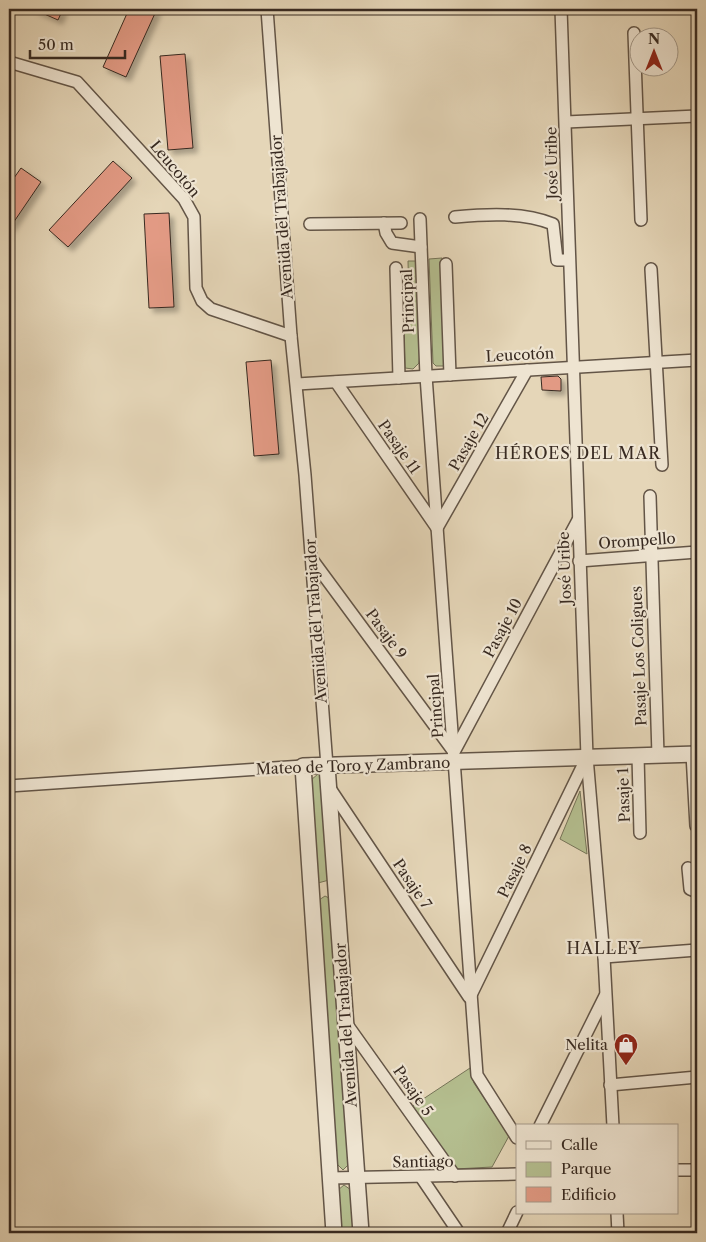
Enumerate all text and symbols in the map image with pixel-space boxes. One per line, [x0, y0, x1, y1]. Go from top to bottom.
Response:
scale bar [30, 28, 125, 60]
north arrow [628, 28, 678, 78]
text: N [648, 30, 660, 48]
text: 50 m [38, 35, 74, 54]
street label: José Uribe [541, 126, 562, 202]
street label: Avenida del Trabajador [266, 133, 297, 301]
street label: Leucotón [146, 136, 205, 201]
street label: Principal [397, 268, 418, 333]
street label: Leucotón [485, 343, 555, 366]
street label: Pasaje 12 [444, 409, 493, 474]
street label: Pasaje 11 [374, 416, 425, 478]
district label: HÉROES DEL MAR [495, 443, 661, 463]
street label: Orompello [598, 528, 676, 553]
street label: José Uribe [554, 531, 575, 607]
street label: Avenida del Trabajador [300, 537, 331, 705]
street label: Pasaje Los Coligues [627, 586, 650, 726]
street label: Pasaje 10 [479, 595, 526, 661]
street label: Pasaje 9 [362, 605, 411, 663]
street label: Principal [424, 673, 447, 739]
street label: Mateo de Toro y Zambrano [255, 753, 451, 778]
street label: Pasaje 1 [613, 767, 634, 823]
street label: Pasaje 8 [493, 841, 536, 901]
street label: Pasaje 7 [389, 855, 436, 913]
district label: HALLEY [567, 938, 641, 958]
street label: Avenida del Trabajador [330, 941, 361, 1109]
shop icon: Nelita [613, 1032, 639, 1066]
place label: Nelita [565, 1035, 608, 1054]
street label: Pasaje 5 [389, 1062, 437, 1119]
legend [516, 1124, 678, 1214]
text: Calle [561, 1135, 598, 1154]
street label: Santiago [392, 1151, 454, 1172]
text: Parque [561, 1159, 611, 1178]
text: Edificio [561, 1185, 616, 1204]

